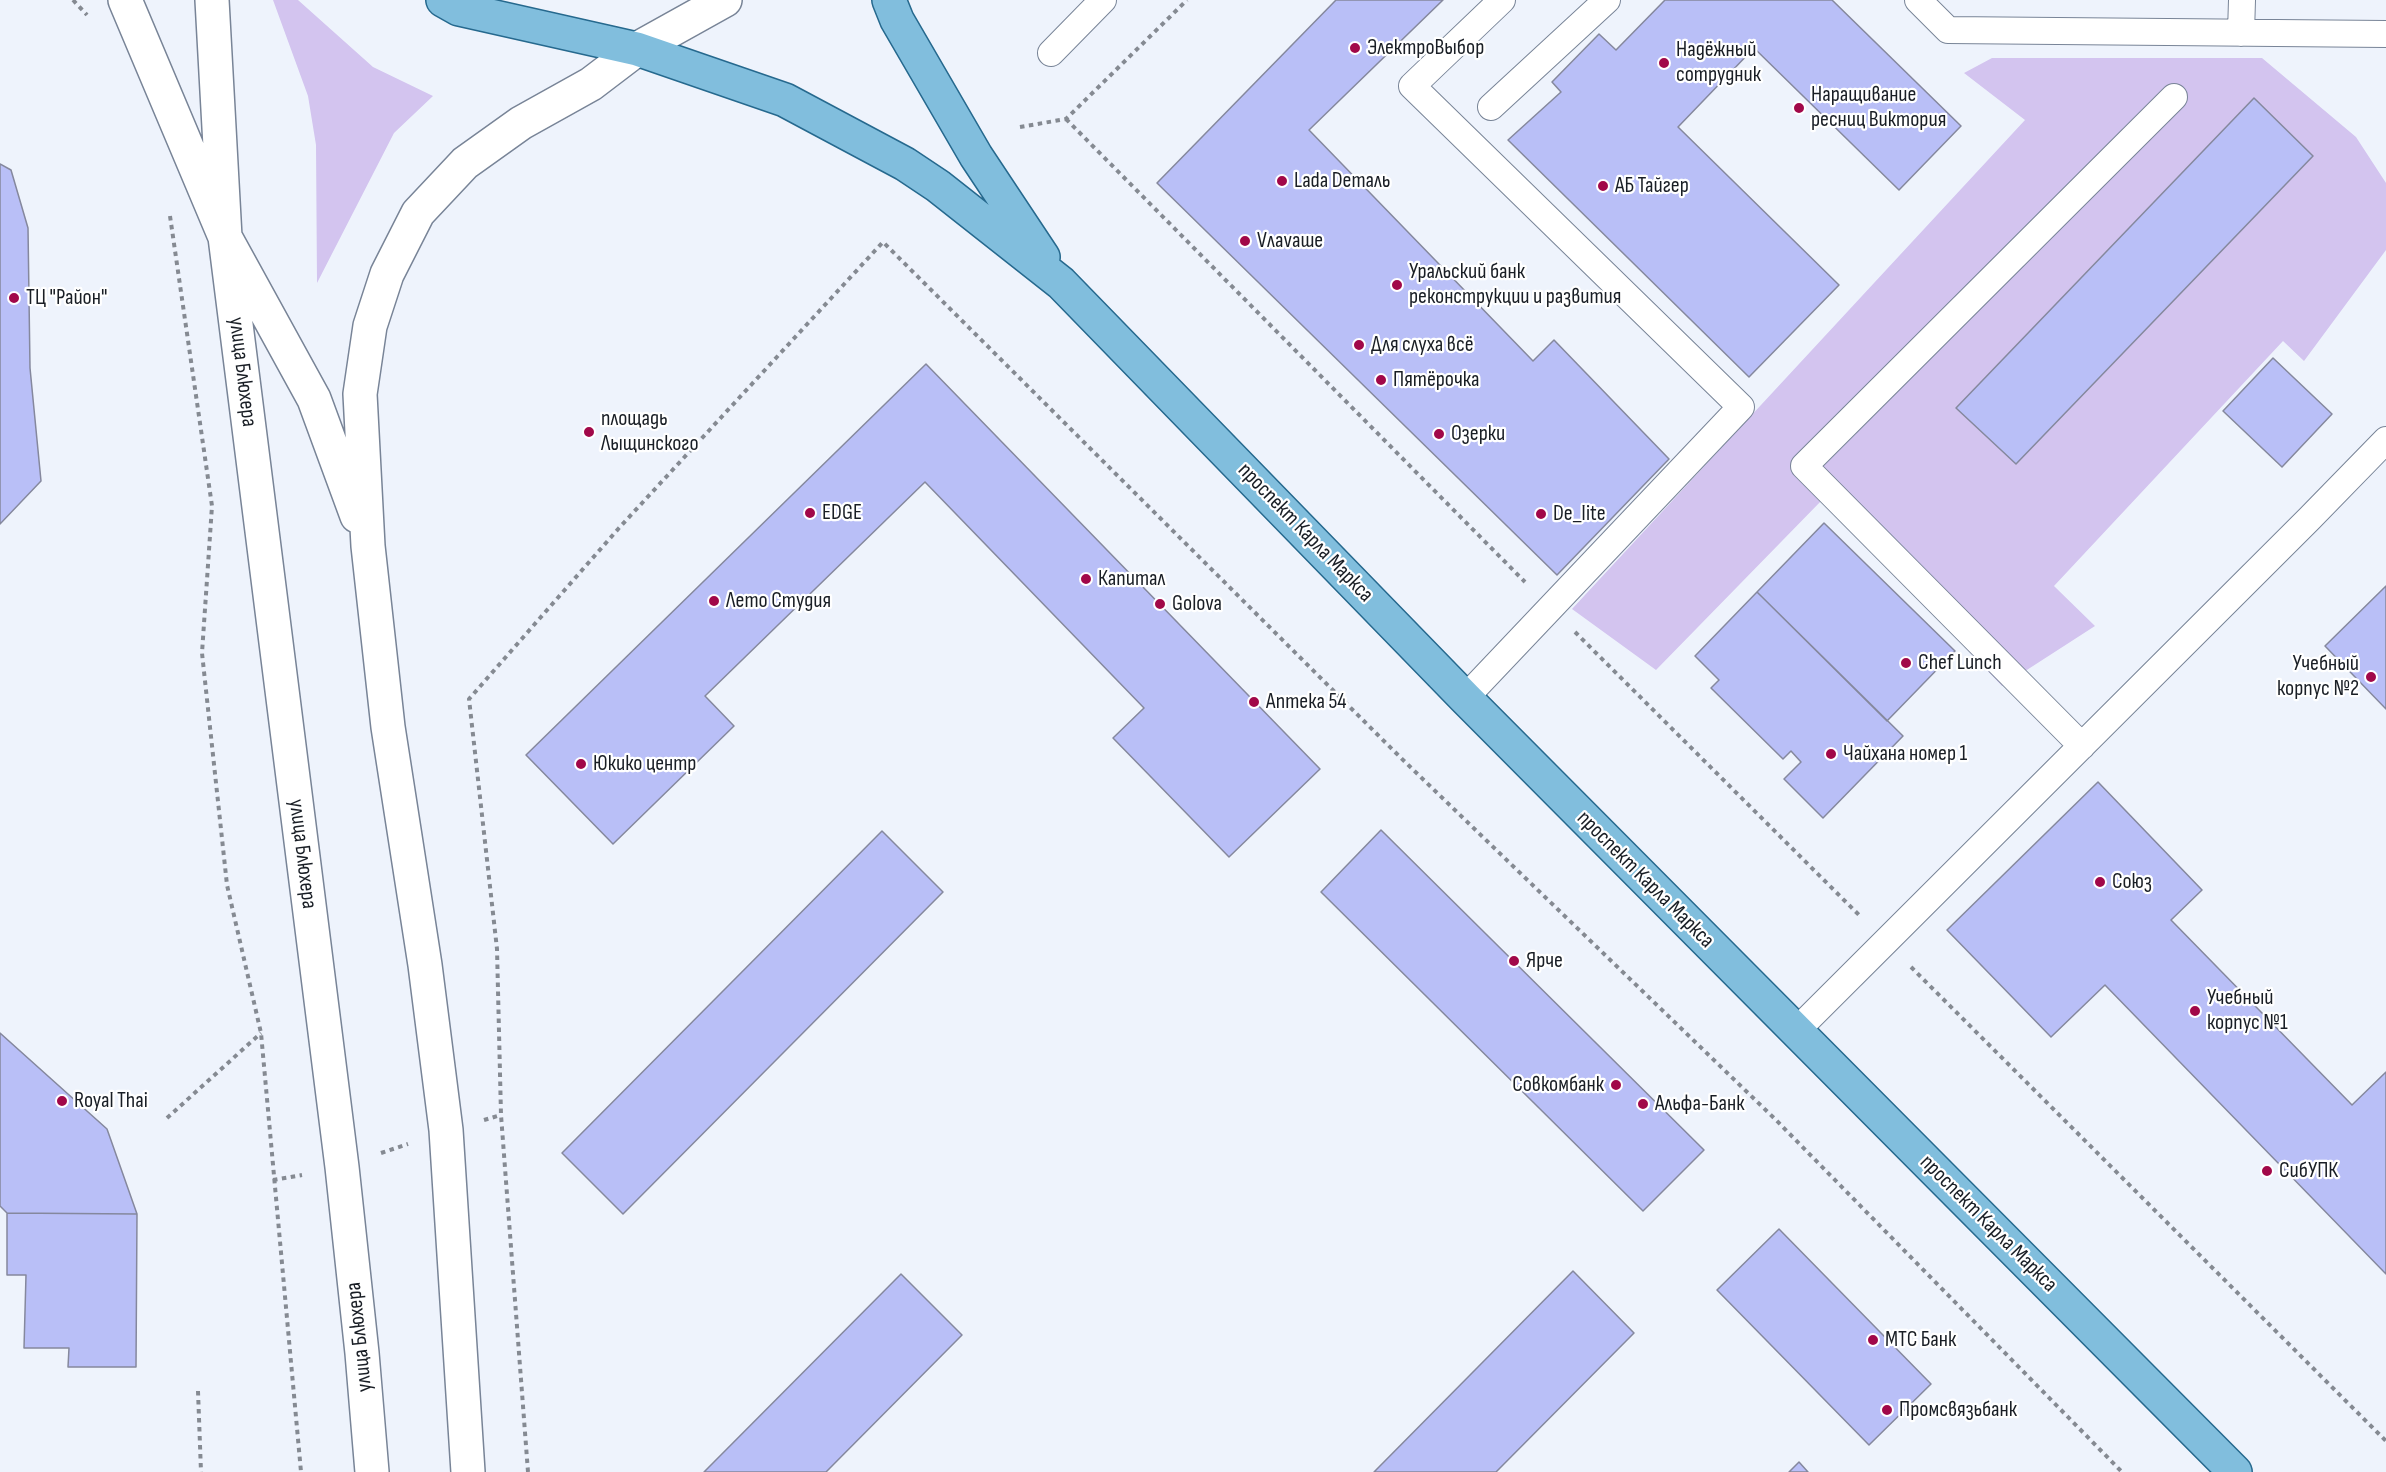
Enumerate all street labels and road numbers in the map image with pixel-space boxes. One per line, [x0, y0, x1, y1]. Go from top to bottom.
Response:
street label: улица Блюхера [222, 316, 262, 428]
street label: проспект Карла Маркса [1232, 458, 1378, 608]
street label: улица Блюхера [282, 798, 322, 910]
street label: проспект Карла Маркса [1571, 806, 1719, 954]
street label: проспект Карла Маркса [1914, 1150, 2062, 1298]
street label: улица Блюхера [341, 1281, 379, 1393]

